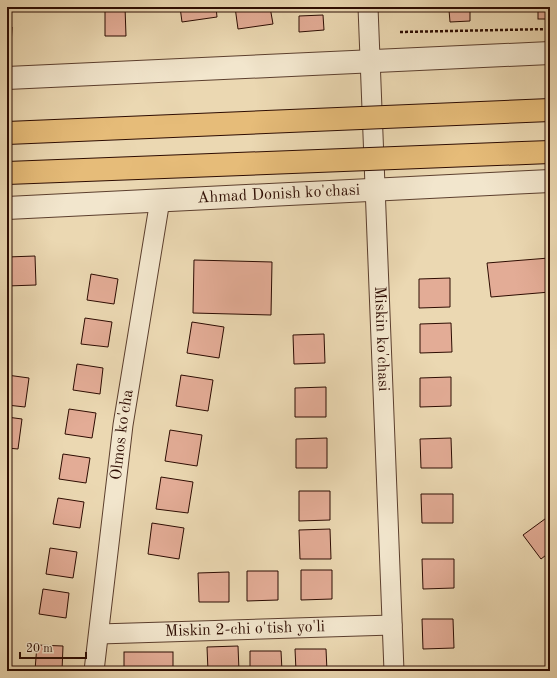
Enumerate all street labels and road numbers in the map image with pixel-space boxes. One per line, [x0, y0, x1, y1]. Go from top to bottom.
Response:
street label: Ahmad Donish ko'chasi [197, 182, 360, 207]
street label: Miskin ko'chasi [371, 286, 391, 392]
street label: Olmos ko'cha [109, 388, 137, 481]
street label: Miskin 2-chi o'tish yo'li [165, 619, 325, 640]

